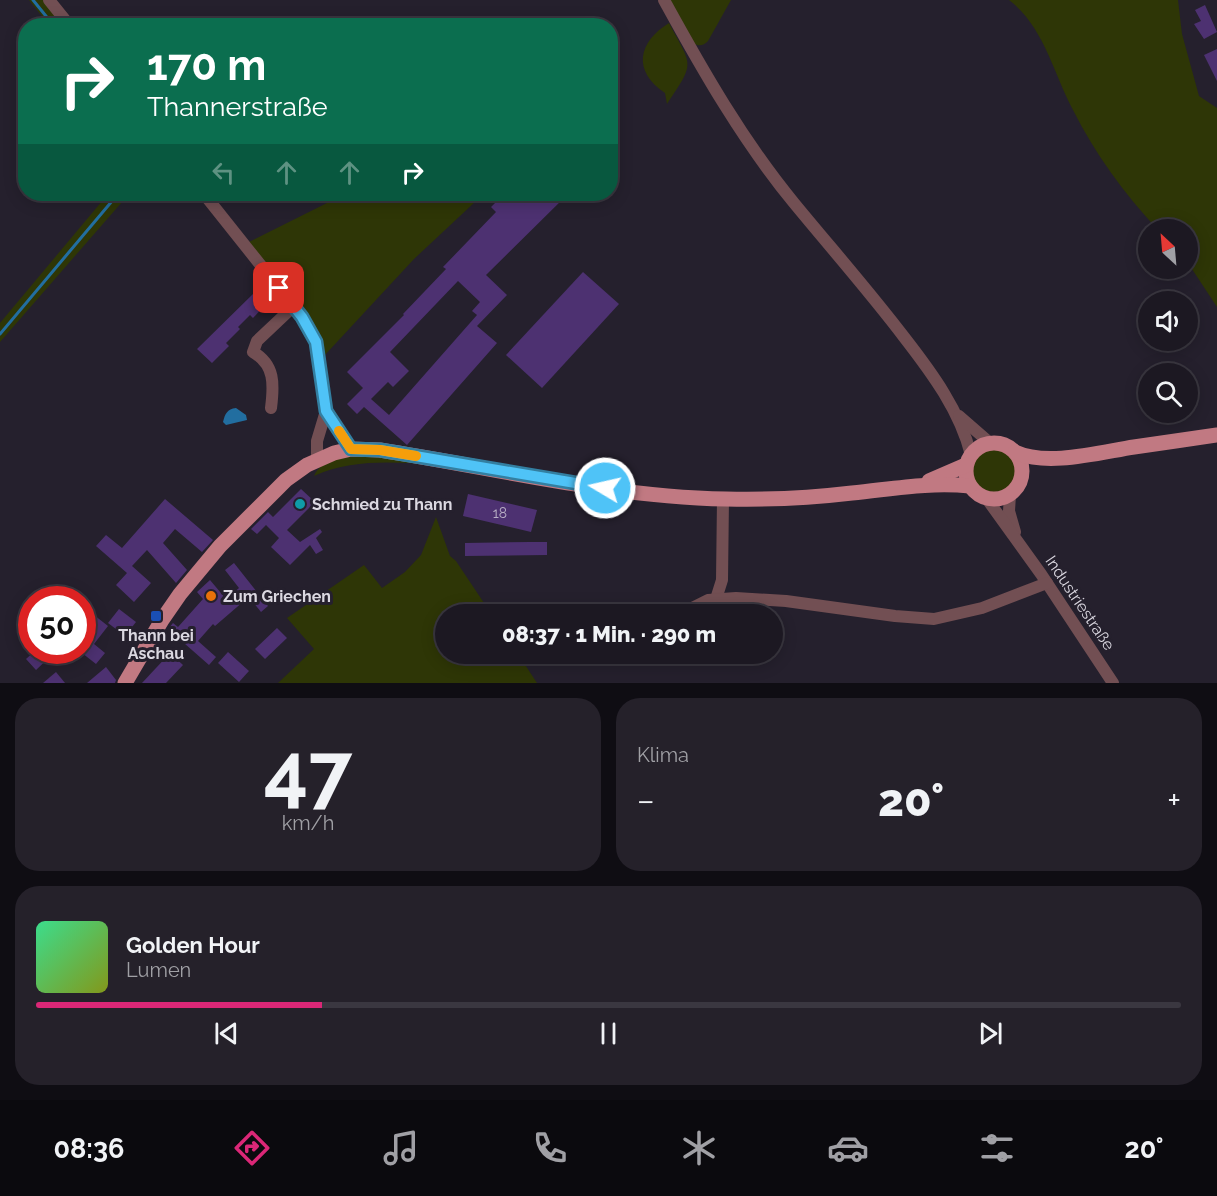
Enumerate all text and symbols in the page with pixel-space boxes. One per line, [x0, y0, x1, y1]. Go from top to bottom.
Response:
text: 170 m [147, 41, 266, 90]
icon: right [48, 42, 126, 120]
text: Thannerstraße [147, 91, 328, 122]
icon: left [207, 156, 240, 189]
icon: ahead [270, 156, 303, 189]
icon: ahead [333, 156, 366, 189]
icon: right [396, 156, 429, 189]
north arrow [1138, 219, 1198, 279]
map controls [1138, 219, 1198, 423]
pin [253, 262, 304, 313]
icon: arrive [262, 271, 295, 304]
button: sound [1138, 291, 1198, 351]
button: search [1138, 363, 1198, 423]
position arrow [573, 456, 637, 520]
place label: Schmied zu Thann [312, 495, 452, 514]
marker: Schmied zu Thann [293, 497, 307, 511]
house number: 18 [493, 505, 507, 521]
street label: Industriestraße [1041, 552, 1119, 654]
speed limit sign: 50 [18, 586, 96, 664]
place label: Zum Griechen [223, 587, 331, 606]
marker: Zum Griechen [204, 589, 218, 603]
marker: Thann bei Aschau [149, 609, 163, 623]
text: 08:37 · 1 Min. · 290 m [502, 621, 716, 647]
place label: Thann bei Aschau [118, 626, 194, 663]
text: 47 [264, 726, 352, 817]
text: Klima [637, 743, 689, 767]
text: 20° [878, 774, 944, 827]
text: − [637, 781, 655, 820]
text: + [1167, 781, 1181, 820]
text: km/h [282, 811, 334, 835]
text: Golden Hour [126, 932, 260, 958]
text: Lumen [126, 958, 191, 982]
icon: previous [210, 1017, 243, 1050]
icon: pause [592, 1017, 625, 1050]
icon: next [974, 1017, 1007, 1050]
icon: directions [231, 1127, 273, 1169]
icon: music [380, 1127, 422, 1169]
icon: phone [529, 1127, 571, 1169]
icon: climate [678, 1127, 720, 1169]
icon: car [827, 1127, 869, 1169]
icon: filters [976, 1127, 1018, 1169]
text: 08:36 [53, 1133, 124, 1164]
text: 20° [1124, 1133, 1164, 1164]

